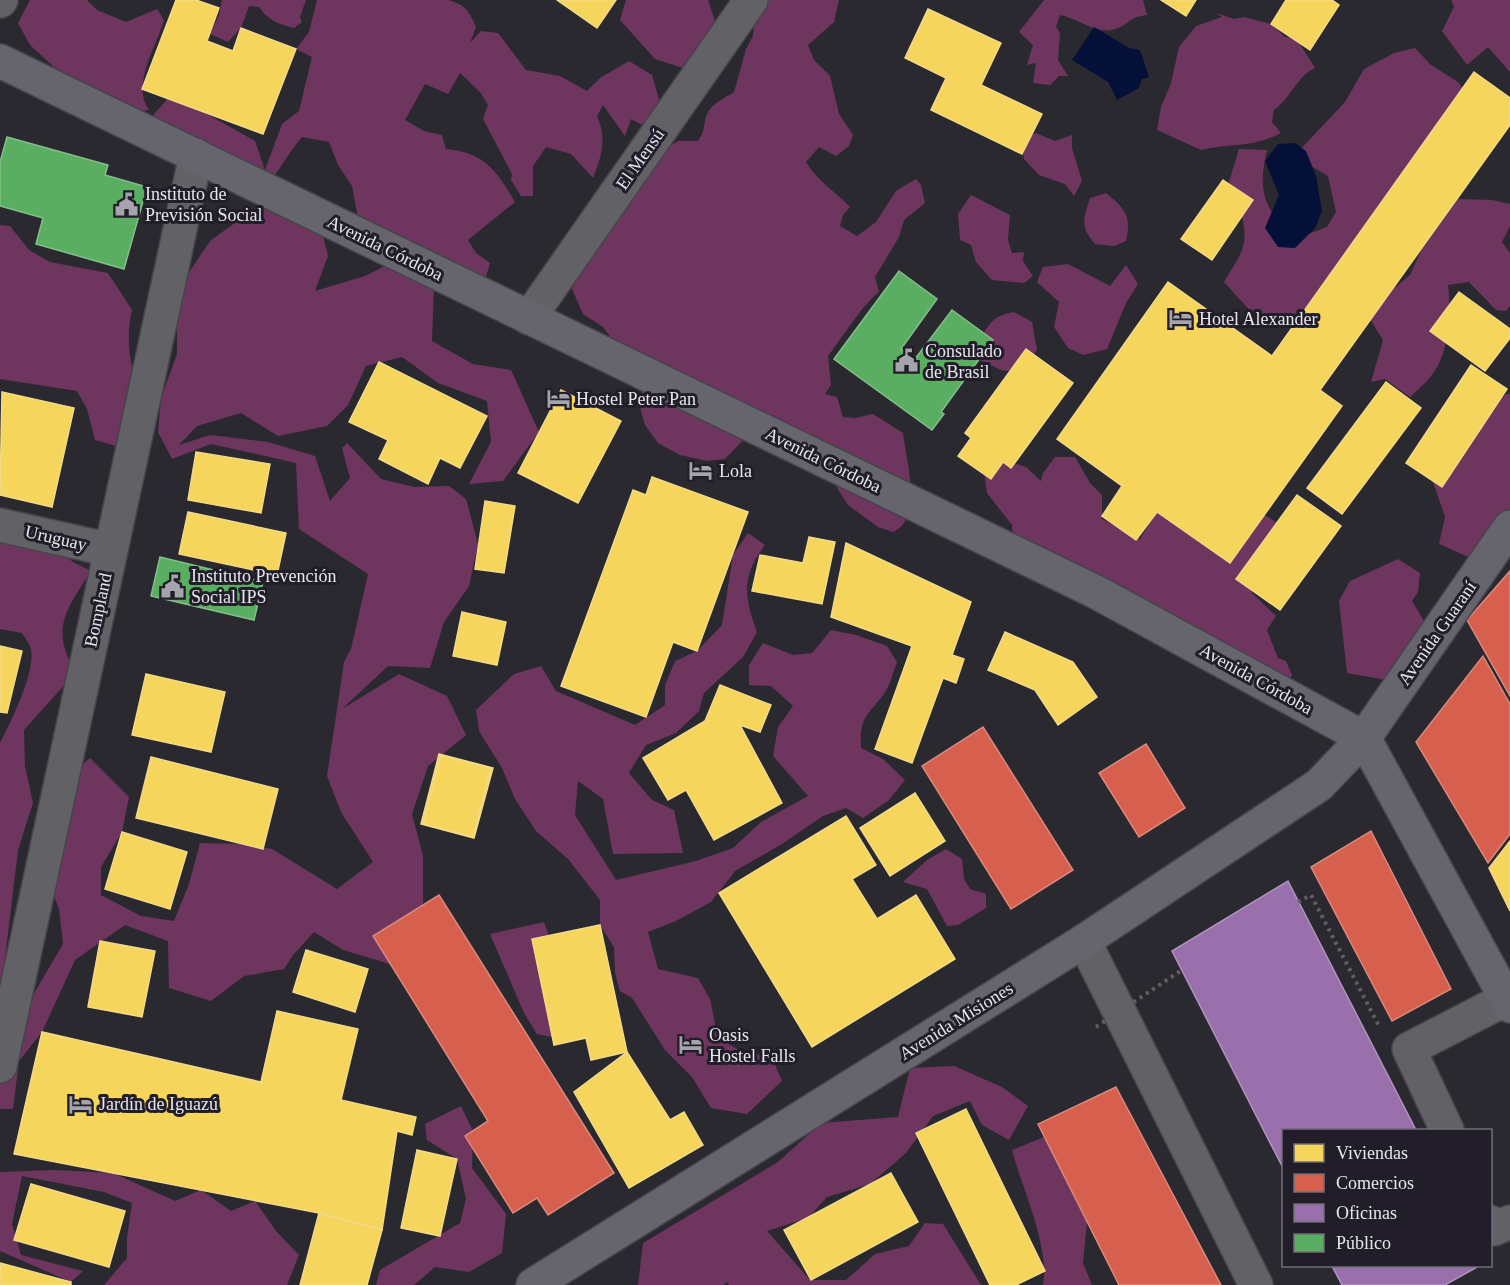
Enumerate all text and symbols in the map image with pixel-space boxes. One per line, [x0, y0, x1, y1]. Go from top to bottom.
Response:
street label: El Mensú [612, 125, 668, 193]
place label: Instituto de Previsión Social [145, 184, 263, 225]
public building icon: Instituto de Previsión Social [114, 191, 140, 217]
street label: Avenida Córdoba [324, 211, 446, 285]
hotel icon: Hotel Alexander [1168, 306, 1194, 332]
place label: Hotel Alexander [1199, 309, 1317, 329]
place label: Consulado de Brasil [925, 341, 1002, 382]
public building icon: Consulado de Brasil [894, 348, 920, 374]
hotel icon: Hostel Peter Pan [545, 386, 571, 412]
place label: Hostel Peter Pan [576, 389, 696, 409]
street label: Avenida Córdoba [762, 423, 884, 497]
hotel icon: Lola [688, 458, 714, 484]
place label: Lola [719, 461, 752, 481]
street label: Uruguay [23, 521, 89, 555]
place label: Instituto Prevención Social IPS [191, 566, 336, 607]
street label: Bompland [80, 571, 116, 649]
public building icon: Instituto Prevención Social IPS [160, 573, 186, 599]
street label: Avenida Guaraní [1394, 577, 1480, 689]
street label: Avenida Córdoba [1196, 640, 1316, 718]
street label: Avenida Misiones [896, 978, 1016, 1064]
place label: Oasis Hostel Falls [709, 1025, 796, 1066]
hotel icon: Oasis Hostel Falls [678, 1032, 704, 1058]
hotel icon: Jardín de Iguazú [68, 1091, 94, 1117]
place label: Jardín de Iguazú [99, 1094, 218, 1114]
legend [1282, 1129, 1492, 1267]
text: Viviendas [1336, 1143, 1408, 1163]
text: Comercios [1336, 1173, 1414, 1193]
text: Oficinas [1336, 1203, 1397, 1223]
text: Público [1336, 1233, 1391, 1253]

